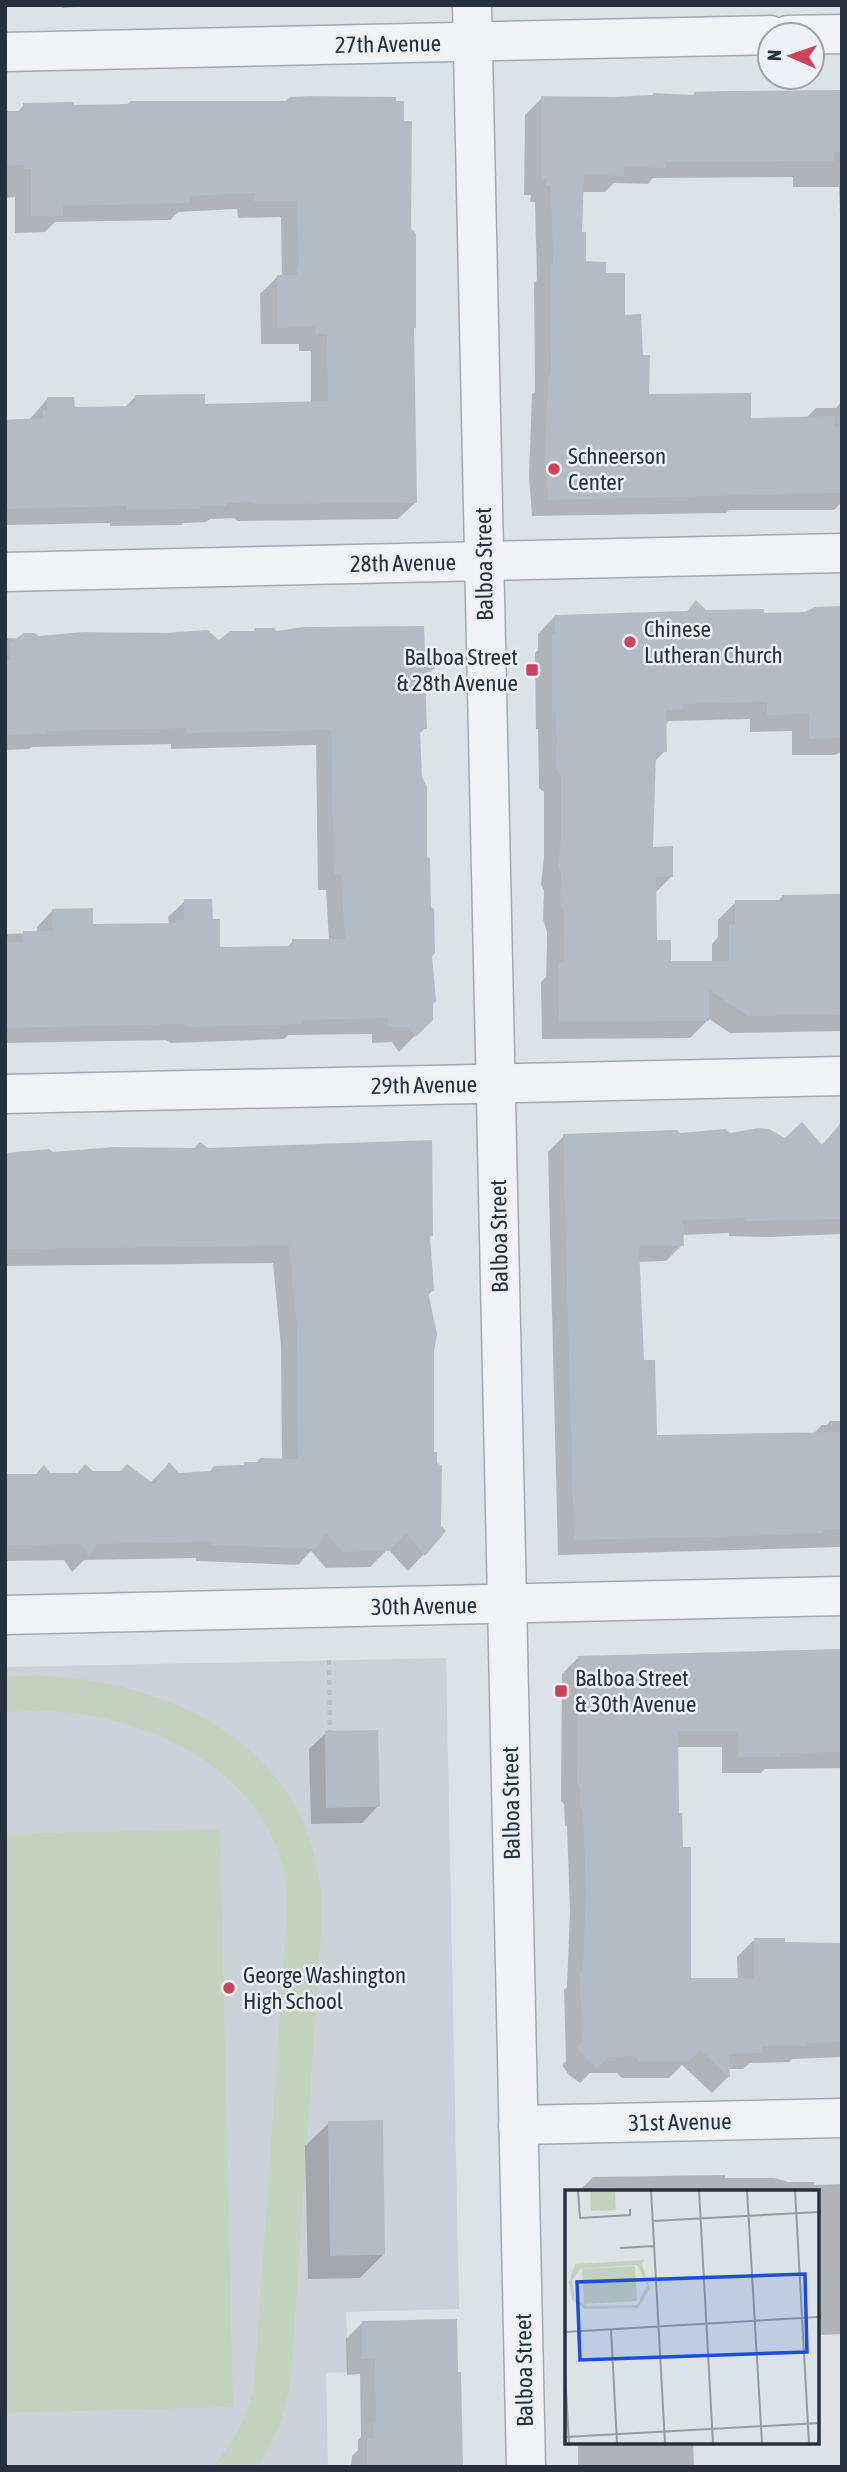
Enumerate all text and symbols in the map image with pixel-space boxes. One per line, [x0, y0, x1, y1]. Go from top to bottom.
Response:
north arrow [756, 21, 826, 91]
street label: 27th Avenue [335, 30, 441, 58]
text: N [763, 49, 785, 61]
place label: Schneerson Center [568, 443, 666, 495]
marker: Schneerson Center [546, 461, 562, 477]
street label: Balboa Street [470, 507, 498, 621]
street label: 28th Avenue [350, 549, 456, 577]
place label: Chinese Lutheran Church [644, 616, 783, 668]
marker: Chinese Lutheran Church [622, 634, 638, 650]
place label: Balboa Street & 28th Avenue [397, 644, 518, 696]
marker: Balboa Street & 28th Avenue [524, 662, 540, 678]
street label: 29th Avenue [371, 1071, 477, 1099]
street label: Balboa Street [485, 1179, 513, 1293]
street label: 30th Avenue [371, 1592, 477, 1620]
place label: Balboa Street & 30th Avenue [575, 1665, 696, 1717]
marker: Balboa Street & 30th Avenue [553, 1683, 569, 1699]
street label: Balboa Street [497, 1746, 525, 1860]
place label: George Washington High School [243, 1962, 406, 2014]
marker: George Washington High School [221, 1980, 237, 1996]
street label: 31st Avenue [628, 2108, 732, 2136]
inset map [565, 2190, 819, 2444]
street label: Balboa Street [510, 2313, 538, 2427]

